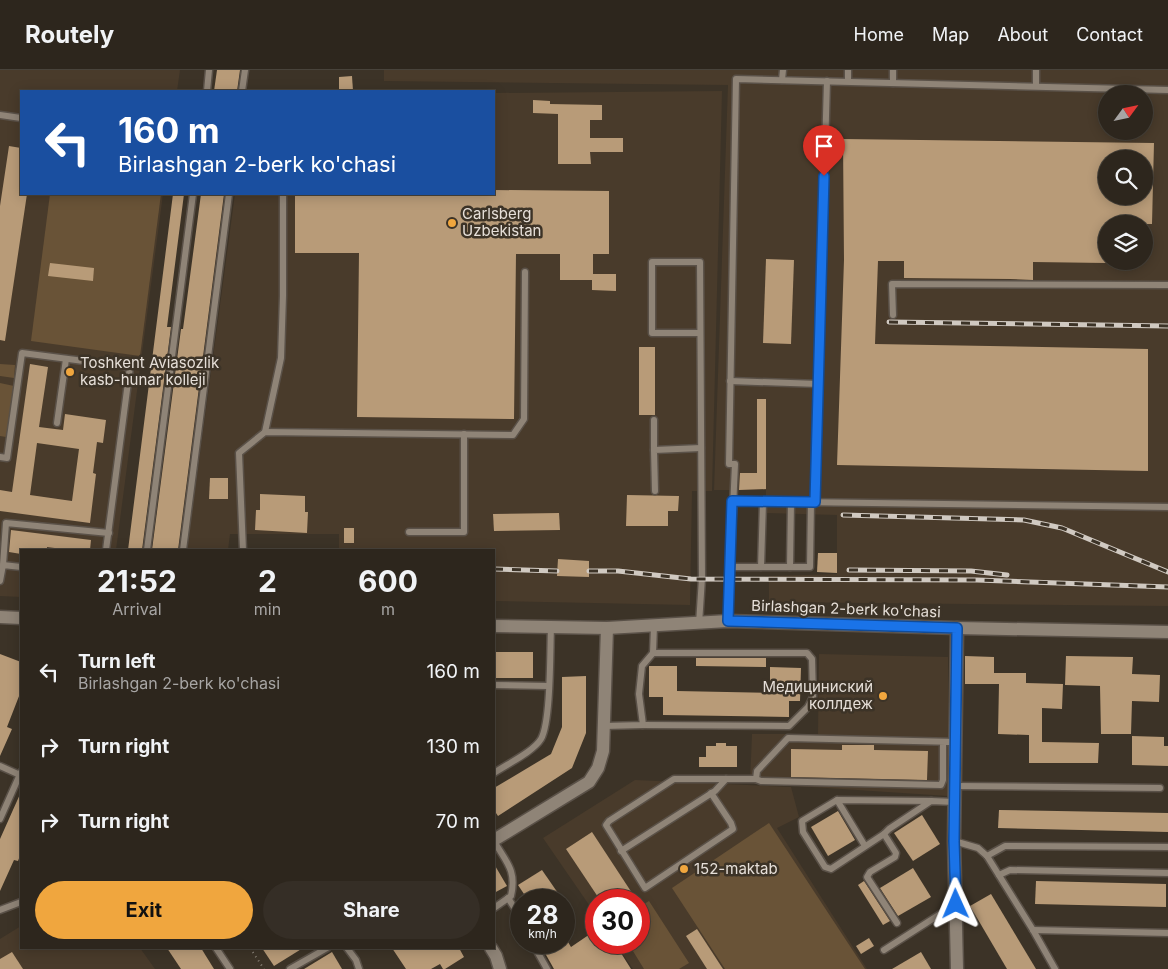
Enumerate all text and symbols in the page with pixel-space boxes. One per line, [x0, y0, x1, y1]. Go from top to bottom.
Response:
text: Routely [25, 20, 114, 49]
text: Home [854, 24, 904, 45]
text: Map [932, 24, 969, 45]
text: About [997, 24, 1048, 45]
text: Contact [1076, 24, 1143, 45]
north arrow [1098, 85, 1152, 140]
map controls [1098, 85, 1153, 270]
text: 160 m [118, 109, 220, 151]
icon: left [35, 110, 100, 175]
pin [803, 125, 845, 176]
icon: arrive [810, 132, 838, 160]
button: search [1098, 150, 1153, 205]
text: Birlashgan 2-berk ko'chasi [118, 151, 396, 177]
place label: Carlsberg Uzbekistan [462, 204, 541, 240]
button: layers [1098, 215, 1153, 270]
marker: Carlsberg Uzbekistan [446, 217, 458, 229]
place label: Toshkent Aviasozlik kasb-hunar kolleji [80, 353, 220, 389]
marker: Toshkent Aviasozlik kasb-hunar kolleji [64, 366, 76, 378]
text: 21:52 [97, 563, 177, 599]
text: 2 [258, 563, 277, 599]
text: 600 [358, 563, 418, 599]
street label: Birlashgan 2-berk ko'chasi [751, 596, 941, 621]
text: Arrival [112, 599, 162, 619]
text: min [254, 599, 281, 619]
text: m [381, 599, 395, 619]
text: Turn left [78, 650, 156, 673]
icon: left [35, 658, 63, 686]
text: 160 m [427, 660, 480, 683]
text: Birlashgan 2-berk ko'chasi [78, 673, 280, 693]
place label: Медициниский коллдеж [762, 677, 873, 713]
marker: Медициниский коллдеж [877, 690, 889, 702]
icon: right [35, 733, 63, 761]
text: Turn right [78, 735, 169, 758]
text: 130 m [427, 735, 480, 758]
icon: right [35, 808, 63, 836]
text: Turn right [78, 810, 169, 833]
text: 70 m [436, 810, 480, 833]
place label: 152-maktab [694, 859, 778, 878]
marker: 152-maktab [678, 863, 690, 875]
position arrow [929, 877, 981, 929]
button: Exit [35, 881, 253, 939]
button: Share [263, 881, 480, 939]
speed limit sign: 30 [585, 889, 650, 954]
text: 28 [526, 900, 559, 930]
text: km/h [528, 926, 557, 941]

